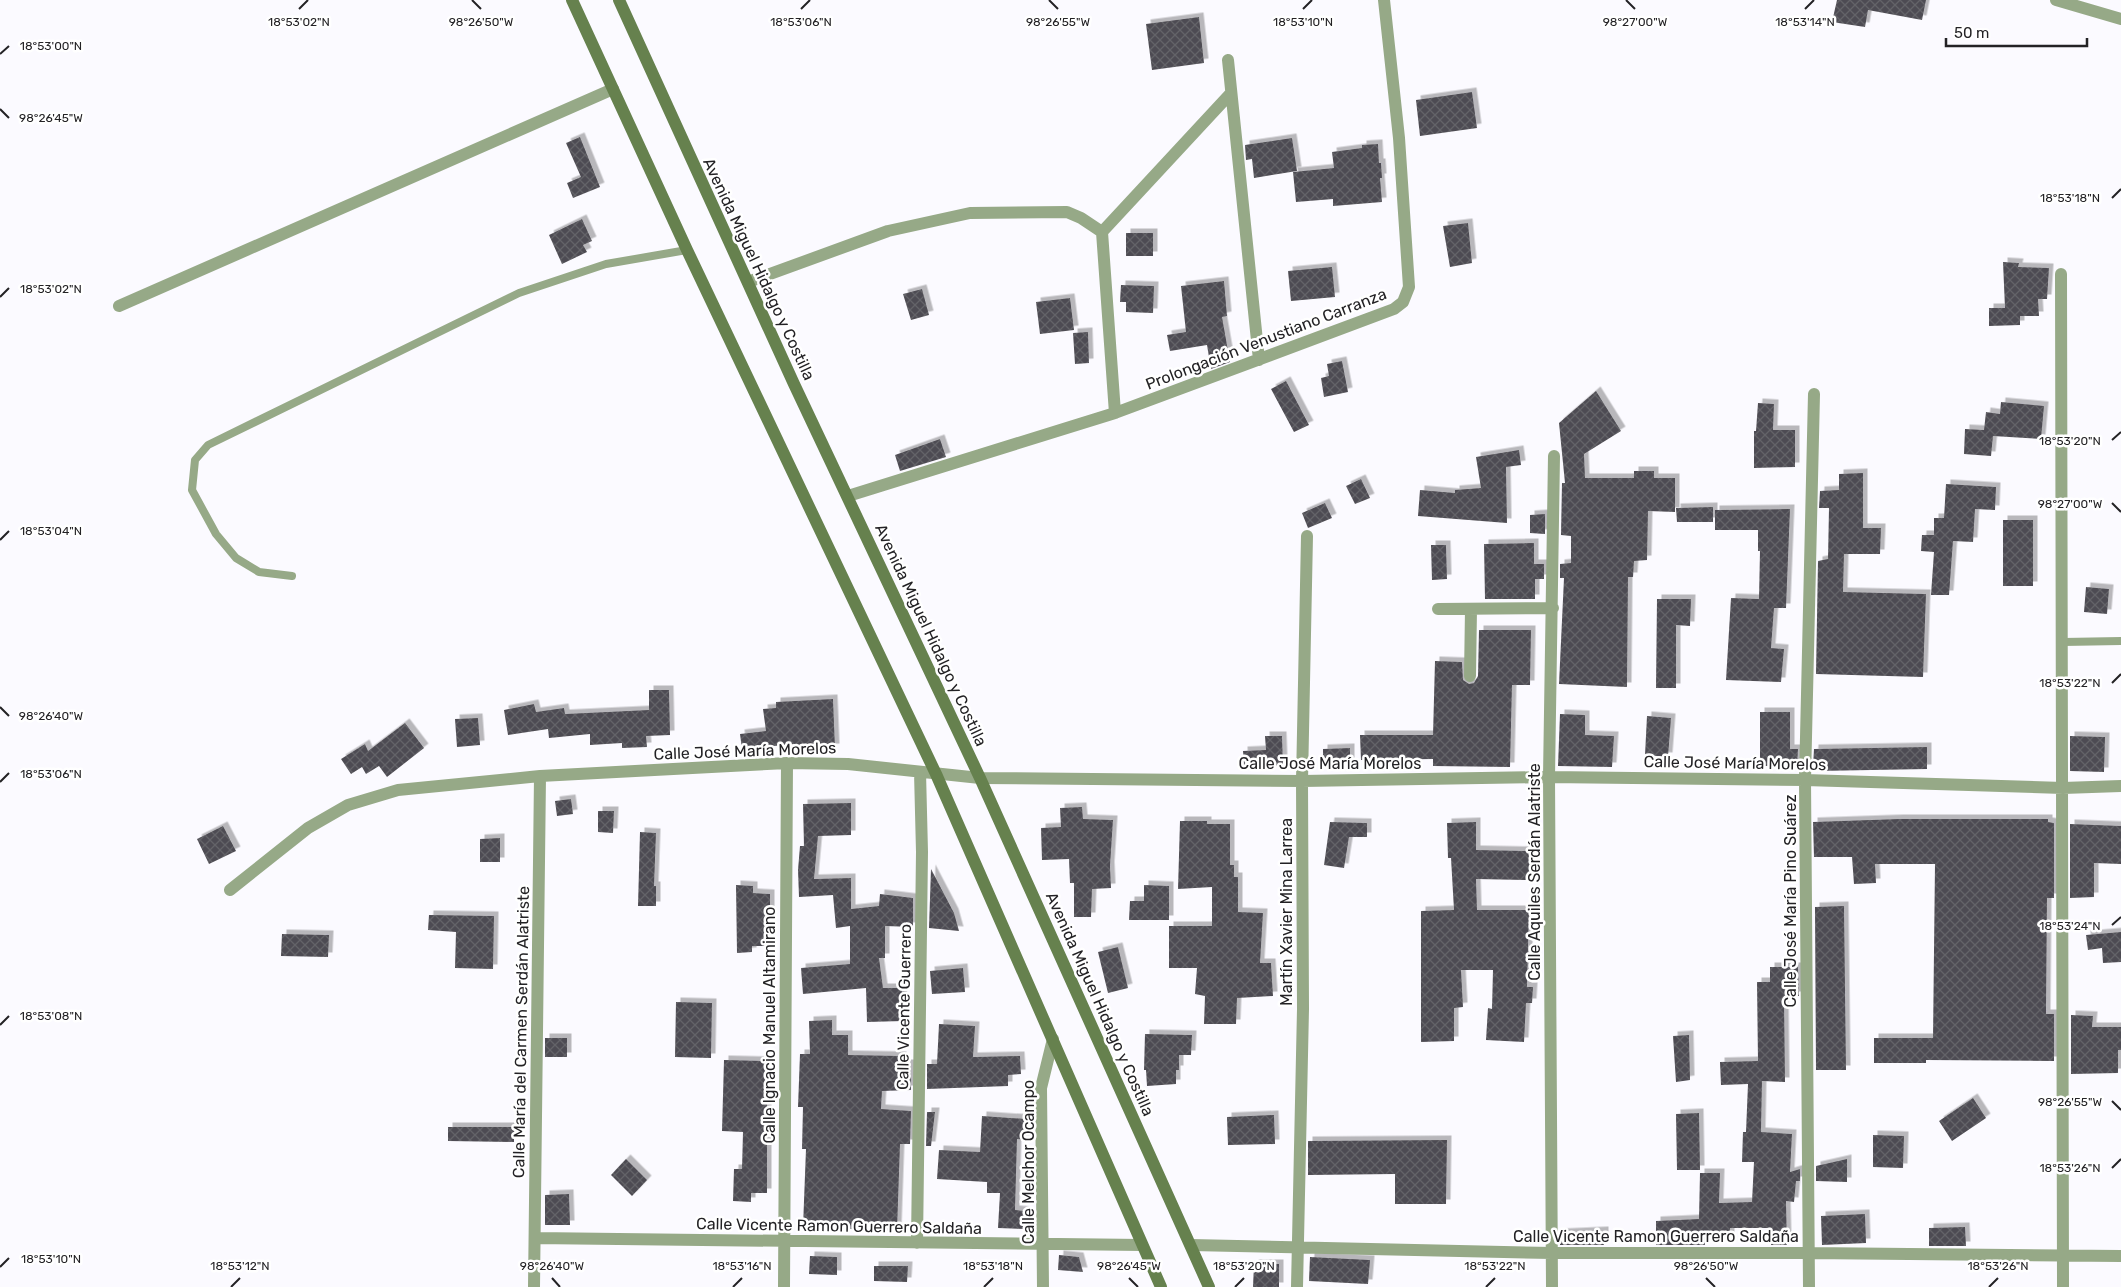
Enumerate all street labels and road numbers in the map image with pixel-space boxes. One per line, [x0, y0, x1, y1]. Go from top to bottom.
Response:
street label: Avenida Miguel Hidalgo y Costilla [699, 155, 819, 383]
street label: Prolongación Venustiano Carranza [1143, 284, 1389, 394]
street label: Avenida Miguel Hidalgo y Costilla [871, 521, 991, 749]
street label: Calle José María Morelos [653, 738, 837, 764]
street label: Calle José María Morelos [1643, 752, 1827, 774]
street label: Calle José María Morelos [1239, 754, 1421, 773]
street label: Calle Aquiles Serdán Alatriste [1525, 763, 1544, 981]
street label: Calle José María Pino Suárez [1781, 794, 1800, 1008]
street label: Martín Xavier Mina Larrea [1277, 818, 1296, 1006]
street label: Calle María del Carmen Serdán Alatriste [509, 886, 533, 1178]
street label: Avenida Miguel Hidalgo y Costilla [1042, 889, 1158, 1119]
street label: Calle Ignacio Manuel Altamirano [760, 906, 779, 1144]
street label: Calle Vicente Guerrero [893, 924, 915, 1090]
street label: Calle Melchor Ocampo [1019, 1080, 1038, 1244]
street label: Calle Vicente Ramon Guerrero Saldaña [696, 1214, 982, 1238]
street label: Calle Vicente Ramon Guerrero Saldaña [1513, 1227, 1799, 1246]

